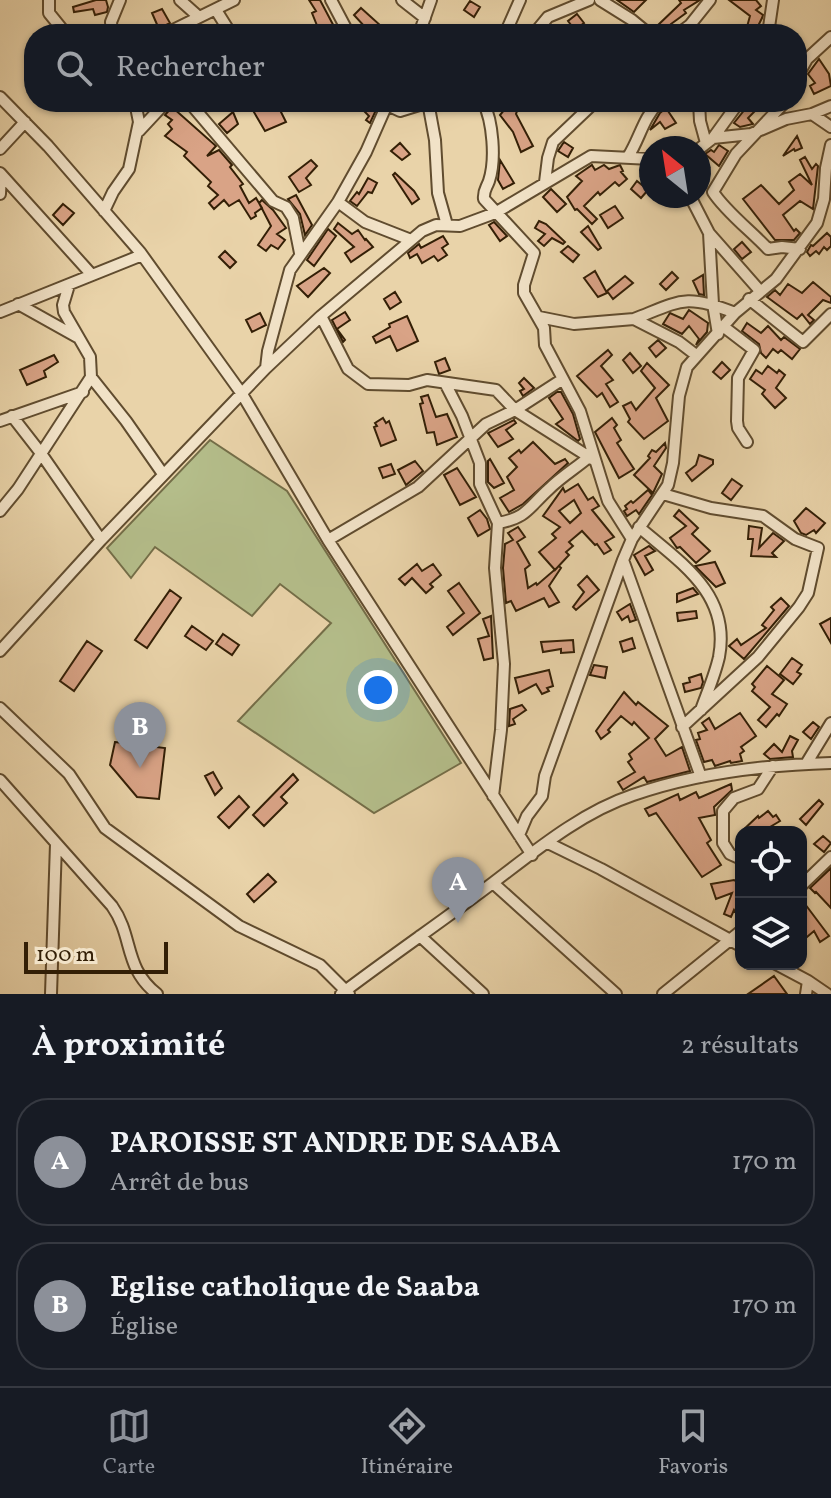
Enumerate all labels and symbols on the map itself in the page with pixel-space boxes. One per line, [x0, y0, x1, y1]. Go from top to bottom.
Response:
north arrow [639, 136, 711, 208]
your location [358, 670, 398, 710]
pin: B [114, 702, 166, 768]
pin: A [432, 857, 484, 923]
scale bar [24, 938, 168, 974]

